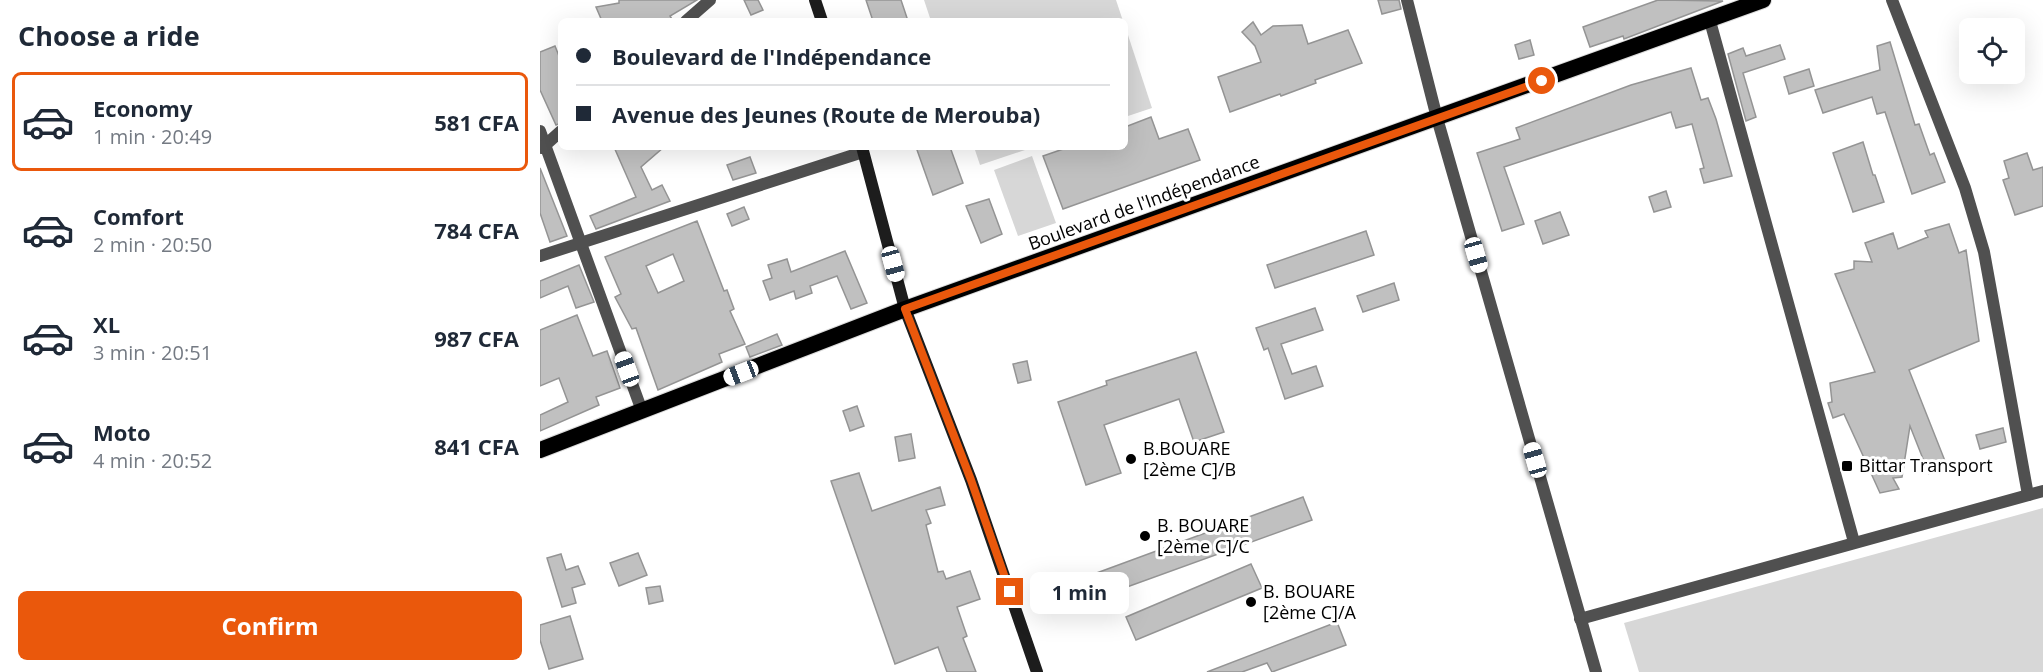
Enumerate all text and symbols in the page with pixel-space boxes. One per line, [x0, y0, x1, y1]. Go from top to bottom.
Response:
text: Choose a ride [18, 17, 200, 54]
map controls [1959, 18, 2025, 84]
button: locate [1959, 18, 2025, 84]
text: Boulevard de l'Indépendance [612, 41, 931, 71]
route start [1528, 67, 1555, 94]
text: Economy [93, 93, 192, 123]
icon: car [21, 95, 75, 149]
text: Avenue des Jeunes (Route de Merouba) [612, 99, 1040, 129]
text: 581 CFA [434, 107, 519, 137]
text: 1 min · 20:49 [93, 123, 212, 150]
street label: Boulevard de l'Indépendance [1025, 149, 1263, 255]
text: Comfort [93, 201, 184, 231]
icon: car [21, 203, 75, 257]
text: 784 CFA [434, 215, 519, 245]
text: 2 min · 20:50 [93, 231, 212, 258]
car [1462, 235, 1490, 275]
car [880, 244, 906, 284]
text: XL [93, 309, 120, 339]
icon: car [21, 311, 75, 365]
text: 987 CFA [434, 323, 519, 353]
text: 3 min · 20:51 [93, 339, 212, 366]
car [612, 349, 642, 389]
car [721, 358, 761, 388]
text: Moto [93, 417, 151, 447]
icon: car [21, 419, 75, 473]
text: 841 CFA [434, 431, 519, 461]
place label: B.BOUARE [2ème C]/B [1143, 436, 1236, 481]
car [1521, 440, 1549, 480]
text: 4 min · 20:52 [93, 447, 212, 474]
marker: B.BOUARE [2ème C]/B [1124, 452, 1138, 466]
place label: Bittar Transport [1859, 453, 1993, 477]
marker: Bittar Transport [1840, 459, 1854, 473]
place label: B. BOUARE [2ème C]/C [1157, 513, 1250, 558]
marker: B. BOUARE [2ème C]/C [1138, 529, 1152, 543]
callout: 1 min [1031, 571, 1130, 613]
route end [996, 578, 1023, 605]
text: 1 min [1052, 579, 1107, 606]
place label: B. BOUARE [2ème C]/A [1263, 579, 1357, 624]
button: Confirm [18, 591, 522, 660]
marker: B. BOUARE [2ème C]/A [1244, 595, 1258, 609]

